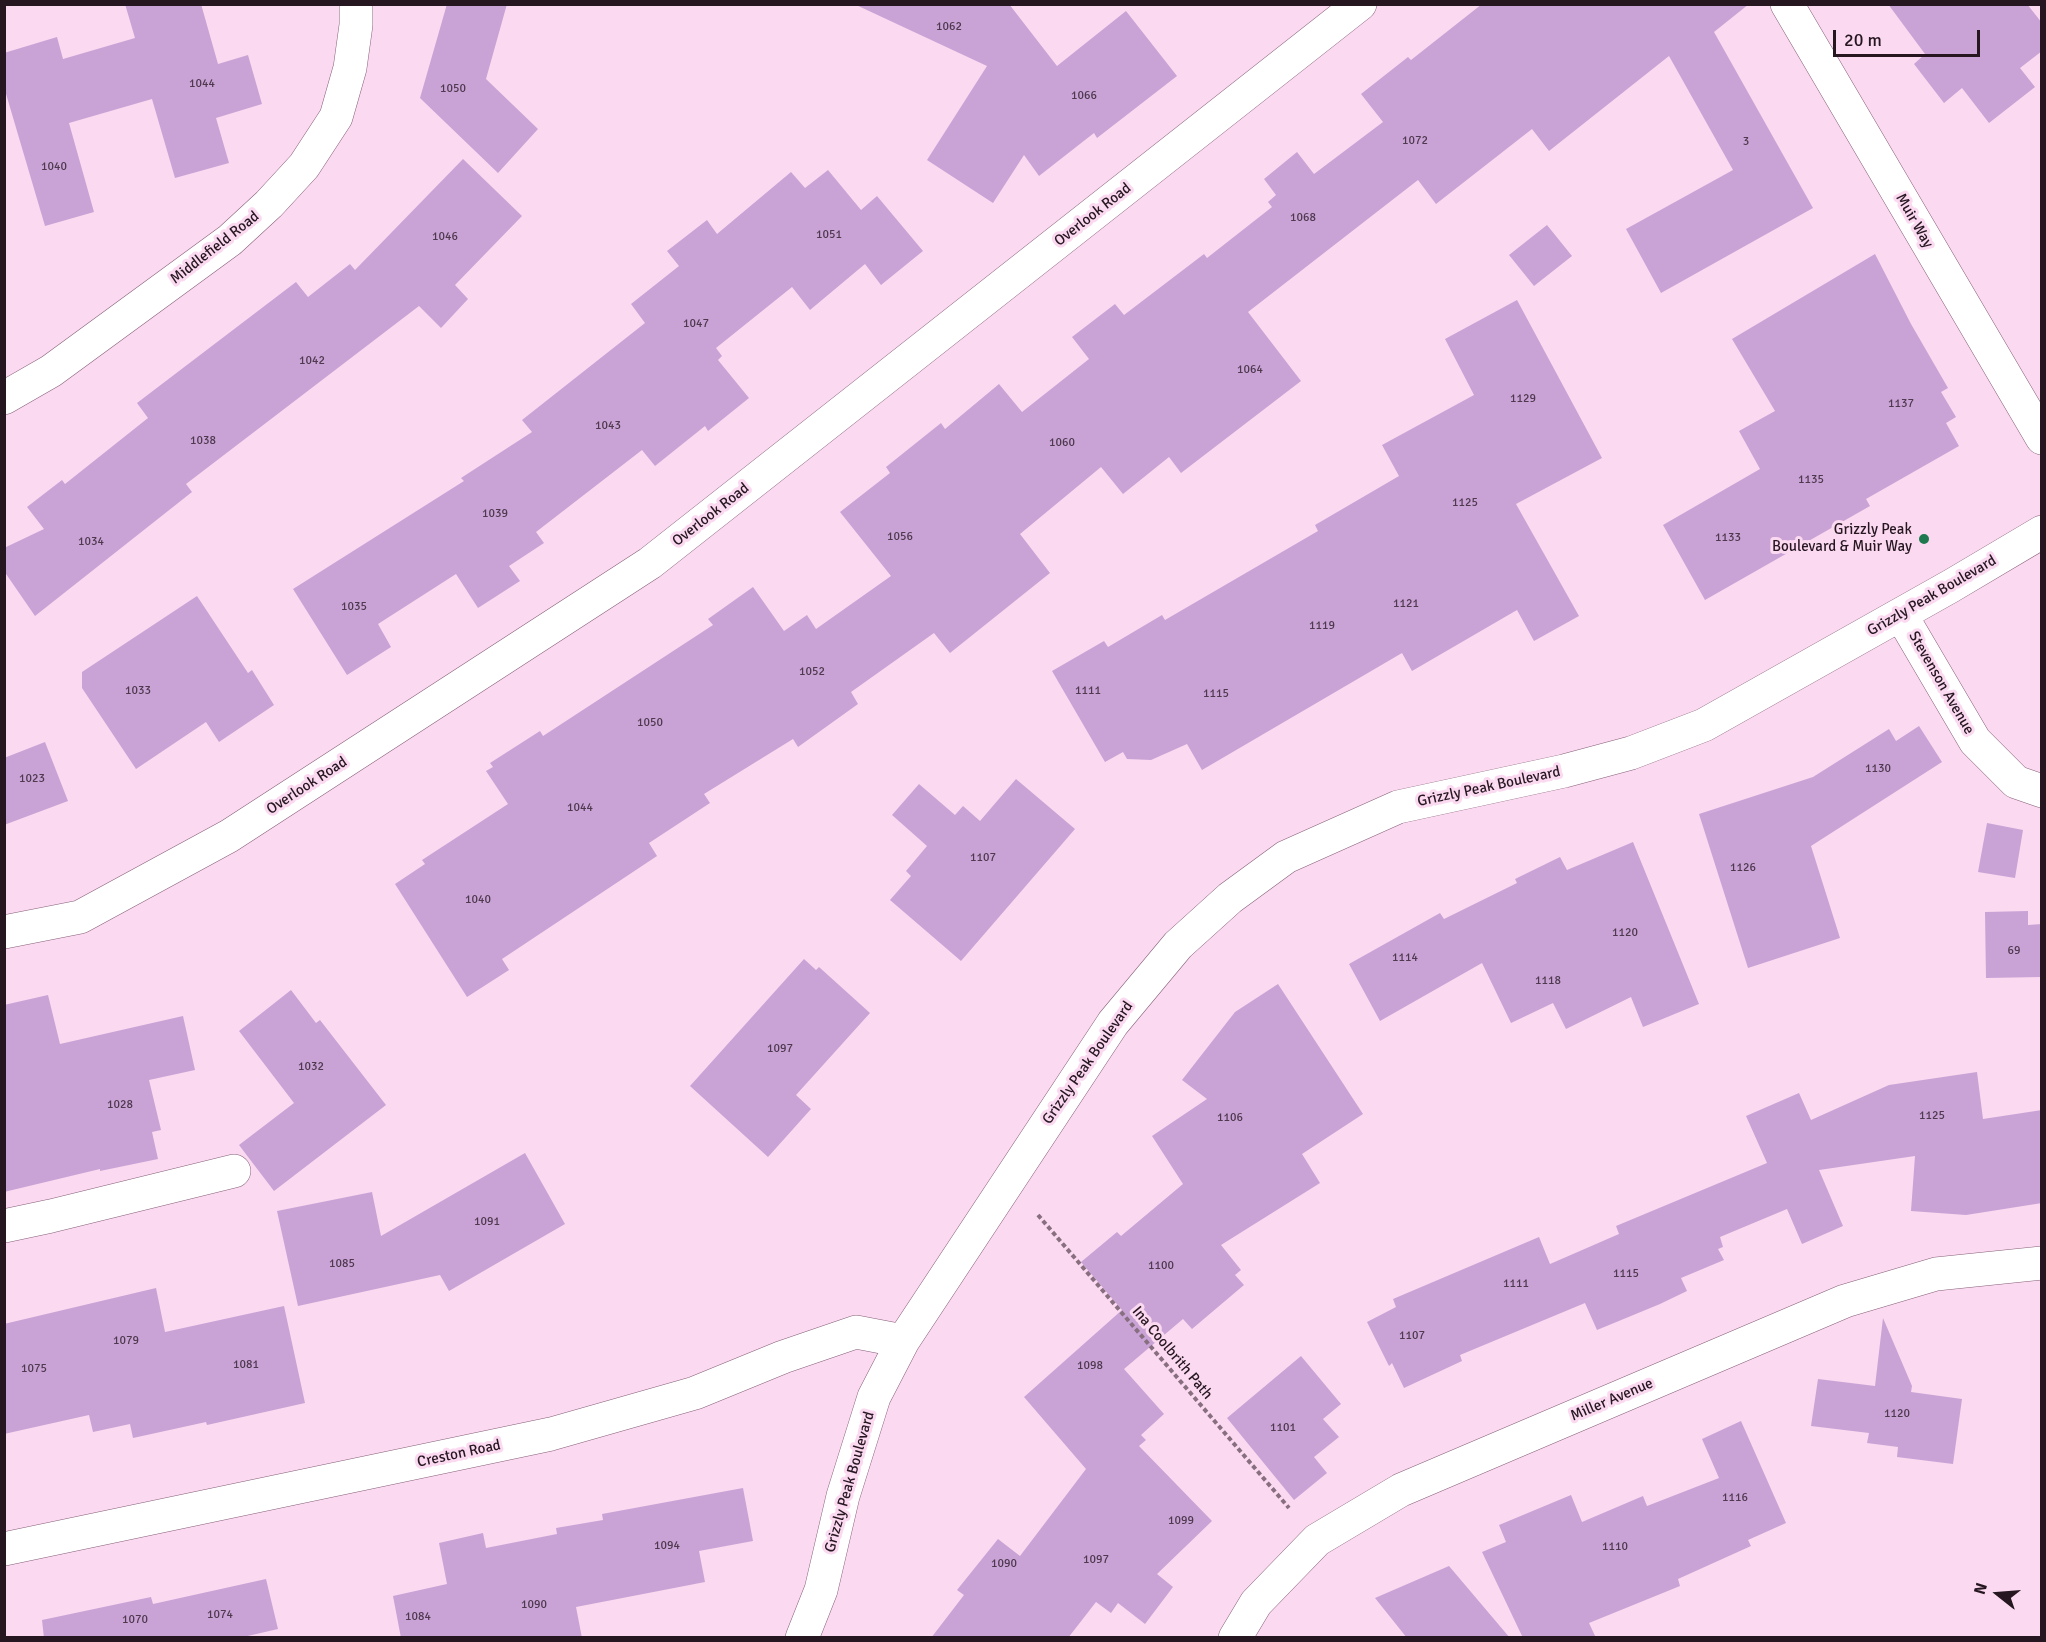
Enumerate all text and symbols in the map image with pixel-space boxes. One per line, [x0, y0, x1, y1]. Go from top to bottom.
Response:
scale bar [1836, 18, 1983, 56]
house number: 1062 [936, 20, 962, 34]
text: 20 m [1844, 29, 1882, 51]
house number: 1044 [189, 77, 215, 91]
house number: 1050 [440, 82, 466, 96]
house number: 1066 [1071, 89, 1097, 103]
house number: 1072 [1402, 134, 1428, 148]
house number: 3 [1743, 135, 1749, 149]
house number: 1040 [41, 160, 67, 174]
street label: Overlook Road [1051, 179, 1135, 251]
street label: Muir Way [1891, 191, 1937, 251]
street label: Middlefield Road [167, 208, 263, 288]
house number: 1068 [1290, 211, 1316, 225]
house number: 1051 [816, 228, 842, 242]
house number: 1046 [432, 230, 458, 244]
house number: 1047 [683, 317, 709, 331]
house number: 1042 [299, 354, 325, 368]
house number: 1064 [1237, 363, 1263, 377]
house number: 1129 [1510, 392, 1536, 406]
house number: 1137 [1888, 397, 1914, 411]
house number: 1043 [595, 419, 621, 433]
house number: 1038 [190, 434, 216, 448]
house number: 1060 [1049, 436, 1075, 450]
house number: 1135 [1798, 473, 1824, 487]
street label: Overlook Road [669, 479, 753, 551]
house number: 1125 [1452, 496, 1478, 510]
house number: 1039 [482, 507, 508, 521]
place label: Grizzly Peak Boulevard & Muir Way [1772, 521, 1912, 556]
house number: 1056 [887, 530, 913, 544]
house number: 1133 [1715, 531, 1741, 545]
marker: Grizzly Peak Boulevard & Muir Way [1917, 532, 1931, 546]
house number: 1034 [78, 535, 104, 549]
street label: Grizzly Peak Boulevard [1864, 552, 2000, 640]
house number: 1121 [1393, 597, 1419, 611]
house number: 1035 [341, 600, 367, 614]
house number: 1119 [1309, 619, 1335, 633]
street label: Stevenson Avenue [1904, 628, 1978, 738]
house number: 1052 [799, 665, 825, 679]
house number: 1033 [125, 684, 151, 698]
house number: 1111 [1075, 684, 1101, 698]
house number: 1115 [1203, 687, 1229, 701]
house number: 1050 [637, 716, 663, 730]
street label: Overlook Road [263, 753, 351, 819]
house number: 1130 [1865, 762, 1891, 776]
street label: Grizzly Peak Boulevard [1416, 763, 1562, 811]
house number: 1023 [19, 772, 45, 786]
house number: 1044 [567, 801, 593, 815]
house number: 1107 [970, 851, 996, 865]
house number: 1126 [1730, 861, 1756, 875]
house number: 1040 [465, 893, 491, 907]
house number: 1120 [1612, 926, 1638, 940]
house number: 69 [2008, 944, 2020, 958]
house number: 1114 [1392, 951, 1418, 965]
house number: 1118 [1535, 974, 1561, 988]
street label: Grizzly Peak Boulevard [1039, 998, 1137, 1128]
house number: 1097 [767, 1042, 793, 1056]
house number: 1032 [298, 1060, 324, 1074]
house number: 1028 [107, 1098, 133, 1112]
house number: 1125 [1919, 1109, 1945, 1123]
house number: 1106 [1217, 1111, 1243, 1125]
house number: 1091 [474, 1215, 500, 1229]
house number: 1085 [329, 1257, 355, 1271]
house number: 1100 [1148, 1259, 1174, 1273]
house number: 1115 [1613, 1267, 1639, 1281]
house number: 1111 [1503, 1277, 1529, 1291]
street label: Ina Coolbrith Path [1128, 1303, 1216, 1403]
house number: 1107 [1399, 1329, 1425, 1343]
house number: 1079 [113, 1334, 139, 1348]
house number: 1081 [233, 1358, 259, 1372]
house number: 1098 [1077, 1359, 1103, 1373]
house number: 1075 [21, 1362, 47, 1376]
street label: Miller Avenue [1568, 1375, 1656, 1425]
house number: 1120 [1884, 1407, 1910, 1421]
street label: Grizzly Peak Boulevard [821, 1409, 879, 1555]
house number: 1101 [1270, 1421, 1296, 1435]
street label: Creston Road [416, 1436, 502, 1472]
house number: 1116 [1722, 1491, 1748, 1505]
house number: 1099 [1168, 1514, 1194, 1528]
house number: 1094 [654, 1539, 680, 1553]
house number: 1110 [1602, 1540, 1628, 1554]
house number: 1097 [1083, 1553, 1109, 1567]
house number: 1090 [991, 1557, 1017, 1571]
north arrow [1968, 1564, 2028, 1624]
text: N [1970, 1580, 1992, 1597]
house number: 1090 [521, 1598, 547, 1612]
house number: 1074 [207, 1608, 233, 1622]
house number: 1084 [405, 1610, 431, 1624]
house number: 1070 [122, 1613, 148, 1627]

